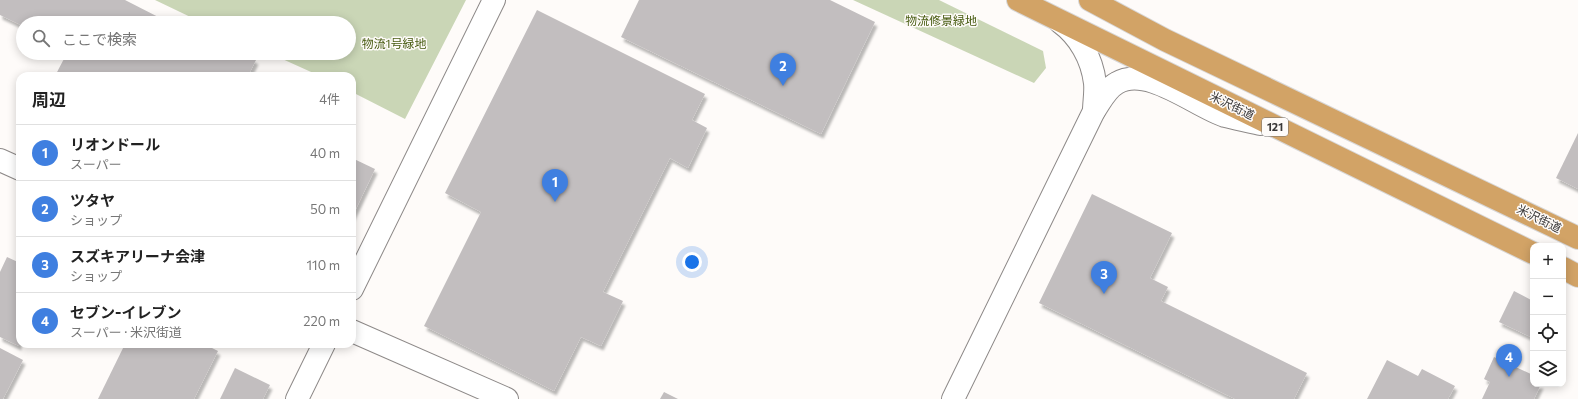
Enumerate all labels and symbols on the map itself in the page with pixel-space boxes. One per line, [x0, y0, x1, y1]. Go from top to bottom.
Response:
park label: 物流修景緑地 [905, 13, 977, 27]
park label: 物流1号緑地 [361, 36, 427, 50]
pin: 2 [770, 53, 796, 86]
street label: 米沢街道 [1208, 88, 1257, 122]
road number: 121 [1262, 118, 1288, 136]
pin: 1 [542, 169, 568, 202]
street label: 米沢街道 [1515, 201, 1564, 235]
your location [682, 252, 702, 272]
pin: 3 [1091, 261, 1117, 294]
pin: 4 [1496, 344, 1522, 377]

